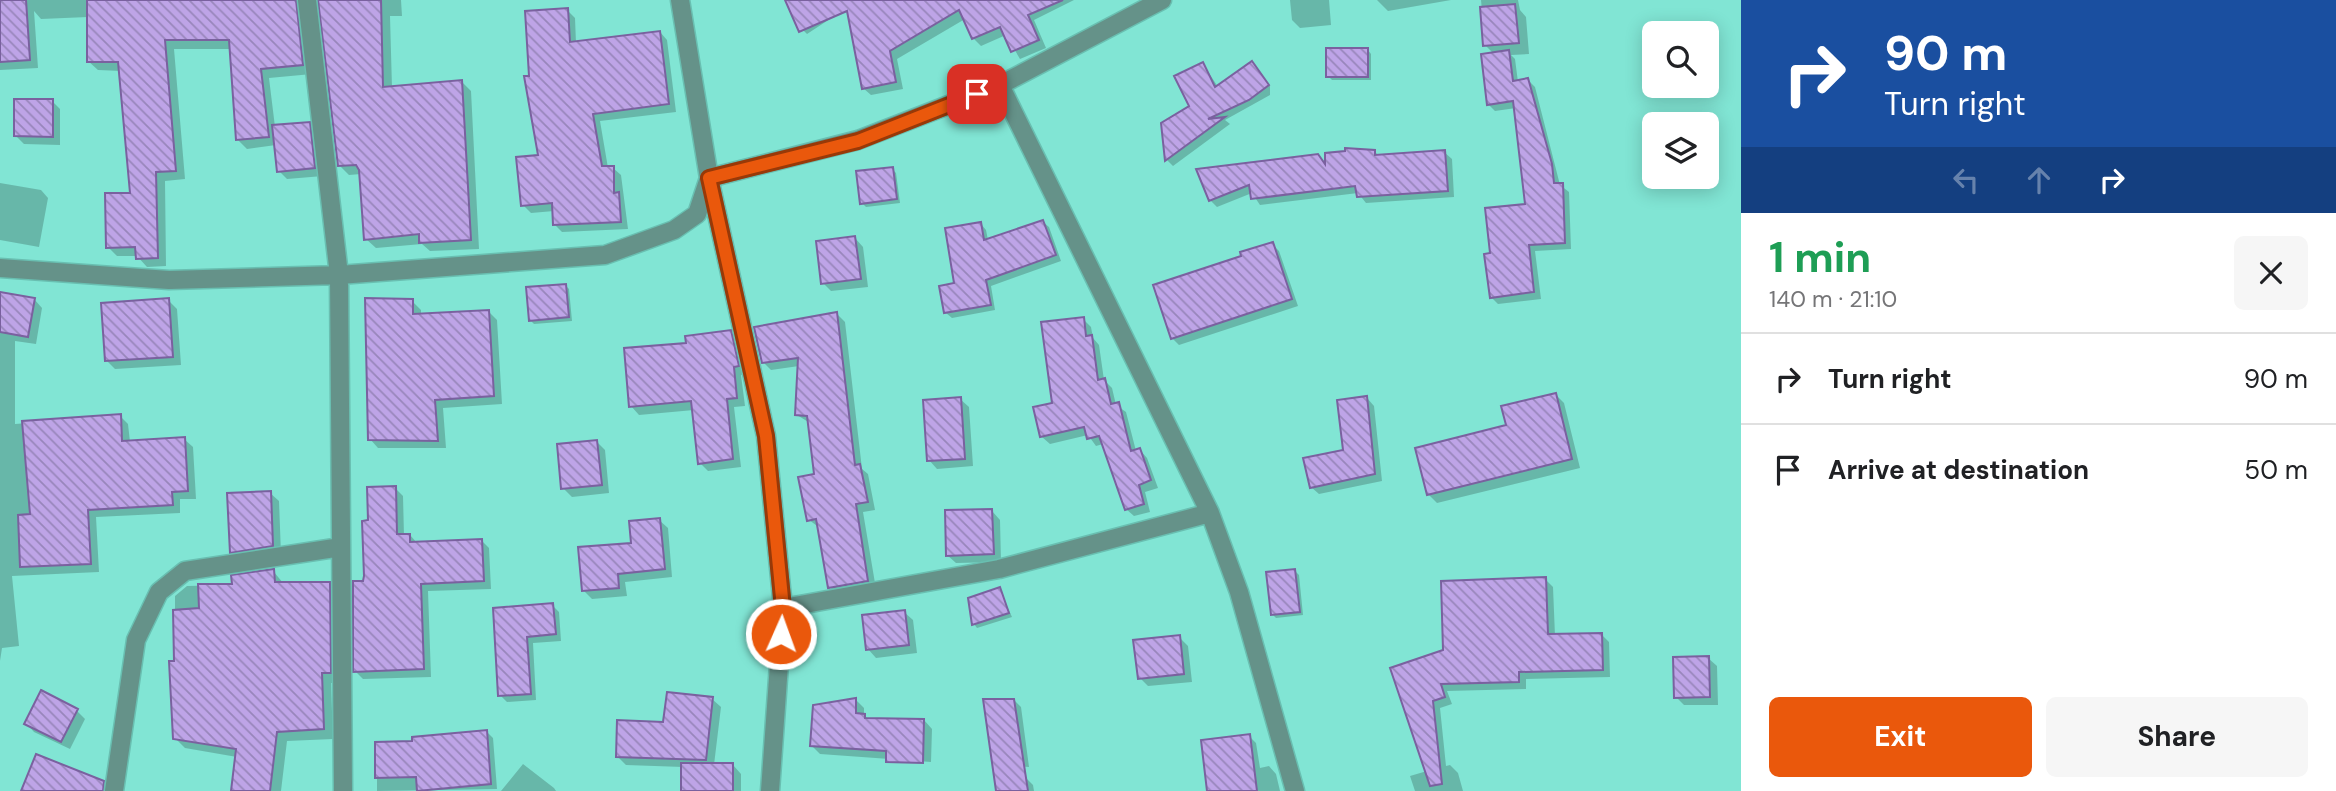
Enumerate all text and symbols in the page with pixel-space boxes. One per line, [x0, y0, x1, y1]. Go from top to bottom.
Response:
map controls [1642, 21, 1719, 189]
button: search [1642, 21, 1719, 98]
text: 90 m [1884, 21, 2007, 85]
icon: right [1769, 28, 1860, 119]
pin [947, 64, 1007, 124]
icon: arrive [958, 75, 996, 113]
text: Turn right [1884, 83, 2026, 125]
button: layers [1642, 112, 1719, 189]
icon: left [1947, 161, 1985, 199]
icon: ahead [2020, 161, 2058, 199]
icon: right [2093, 161, 2131, 199]
text: 1 min [1769, 230, 1871, 285]
button: close [2234, 236, 2308, 310]
text: 140 m · 21:10 [1769, 284, 1897, 314]
icon: right [1769, 360, 1807, 398]
text: Turn right [1828, 362, 1952, 396]
text: 90 m [2244, 362, 2308, 396]
icon: arrive [1769, 451, 1807, 489]
text: Arrive at destination [1828, 453, 2089, 487]
text: 50 m [2244, 453, 2308, 487]
position arrow [744, 597, 818, 671]
button: Exit [1769, 697, 2032, 777]
button: Share [2046, 697, 2308, 777]

